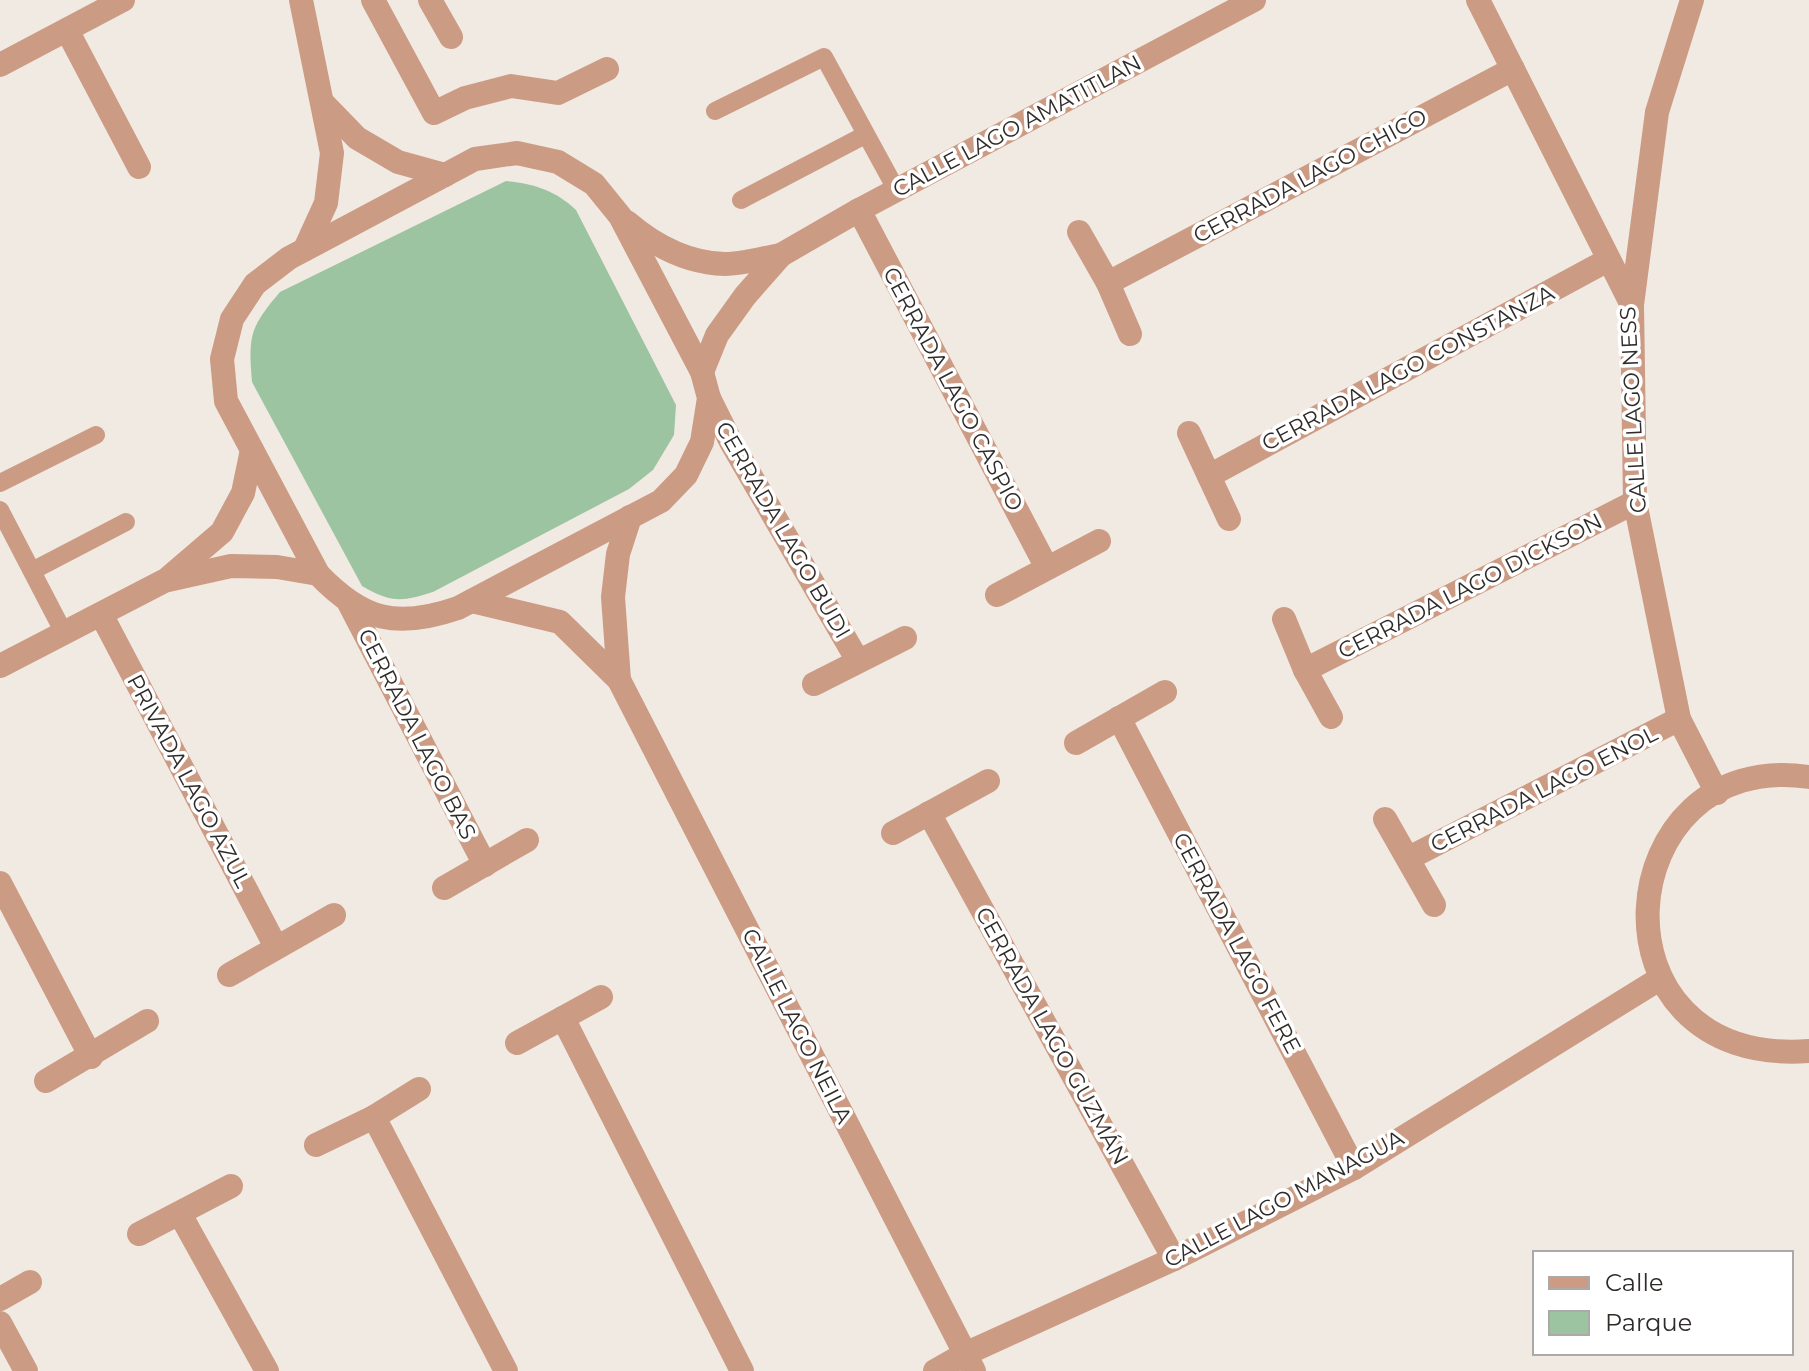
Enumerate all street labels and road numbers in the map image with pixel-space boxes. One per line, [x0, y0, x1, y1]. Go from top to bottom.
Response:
street label: CALLE LAGO AMATITLAN [888, 49, 1146, 203]
street label: CERRADA LAGO CHICO [1189, 103, 1431, 249]
street label: CERRADA LAGO CASPIO [877, 262, 1029, 516]
street label: CERRADA LAGO CONSTANZA [1257, 279, 1559, 457]
street label: CALLE LAGO NESS [1614, 306, 1652, 514]
street label: CERRADA LAGO BUDI [710, 417, 856, 643]
street label: CERRADA LAGO DICKSON [1333, 508, 1607, 664]
street label: CERRADA LAGO BAS [352, 624, 482, 844]
street label: PRIVADA LAGO AZUL [121, 670, 257, 892]
street label: CERRADA LAGO ENOL [1426, 720, 1662, 858]
street label: CERRADA LAGO FERE [1167, 828, 1307, 1058]
street label: CERRADA LAGO GUZMÁN [970, 902, 1134, 1170]
street label: CALLE LAGO NEILA [736, 924, 858, 1128]
street label: CALLE LAGO MANAGUA [1160, 1124, 1409, 1274]

